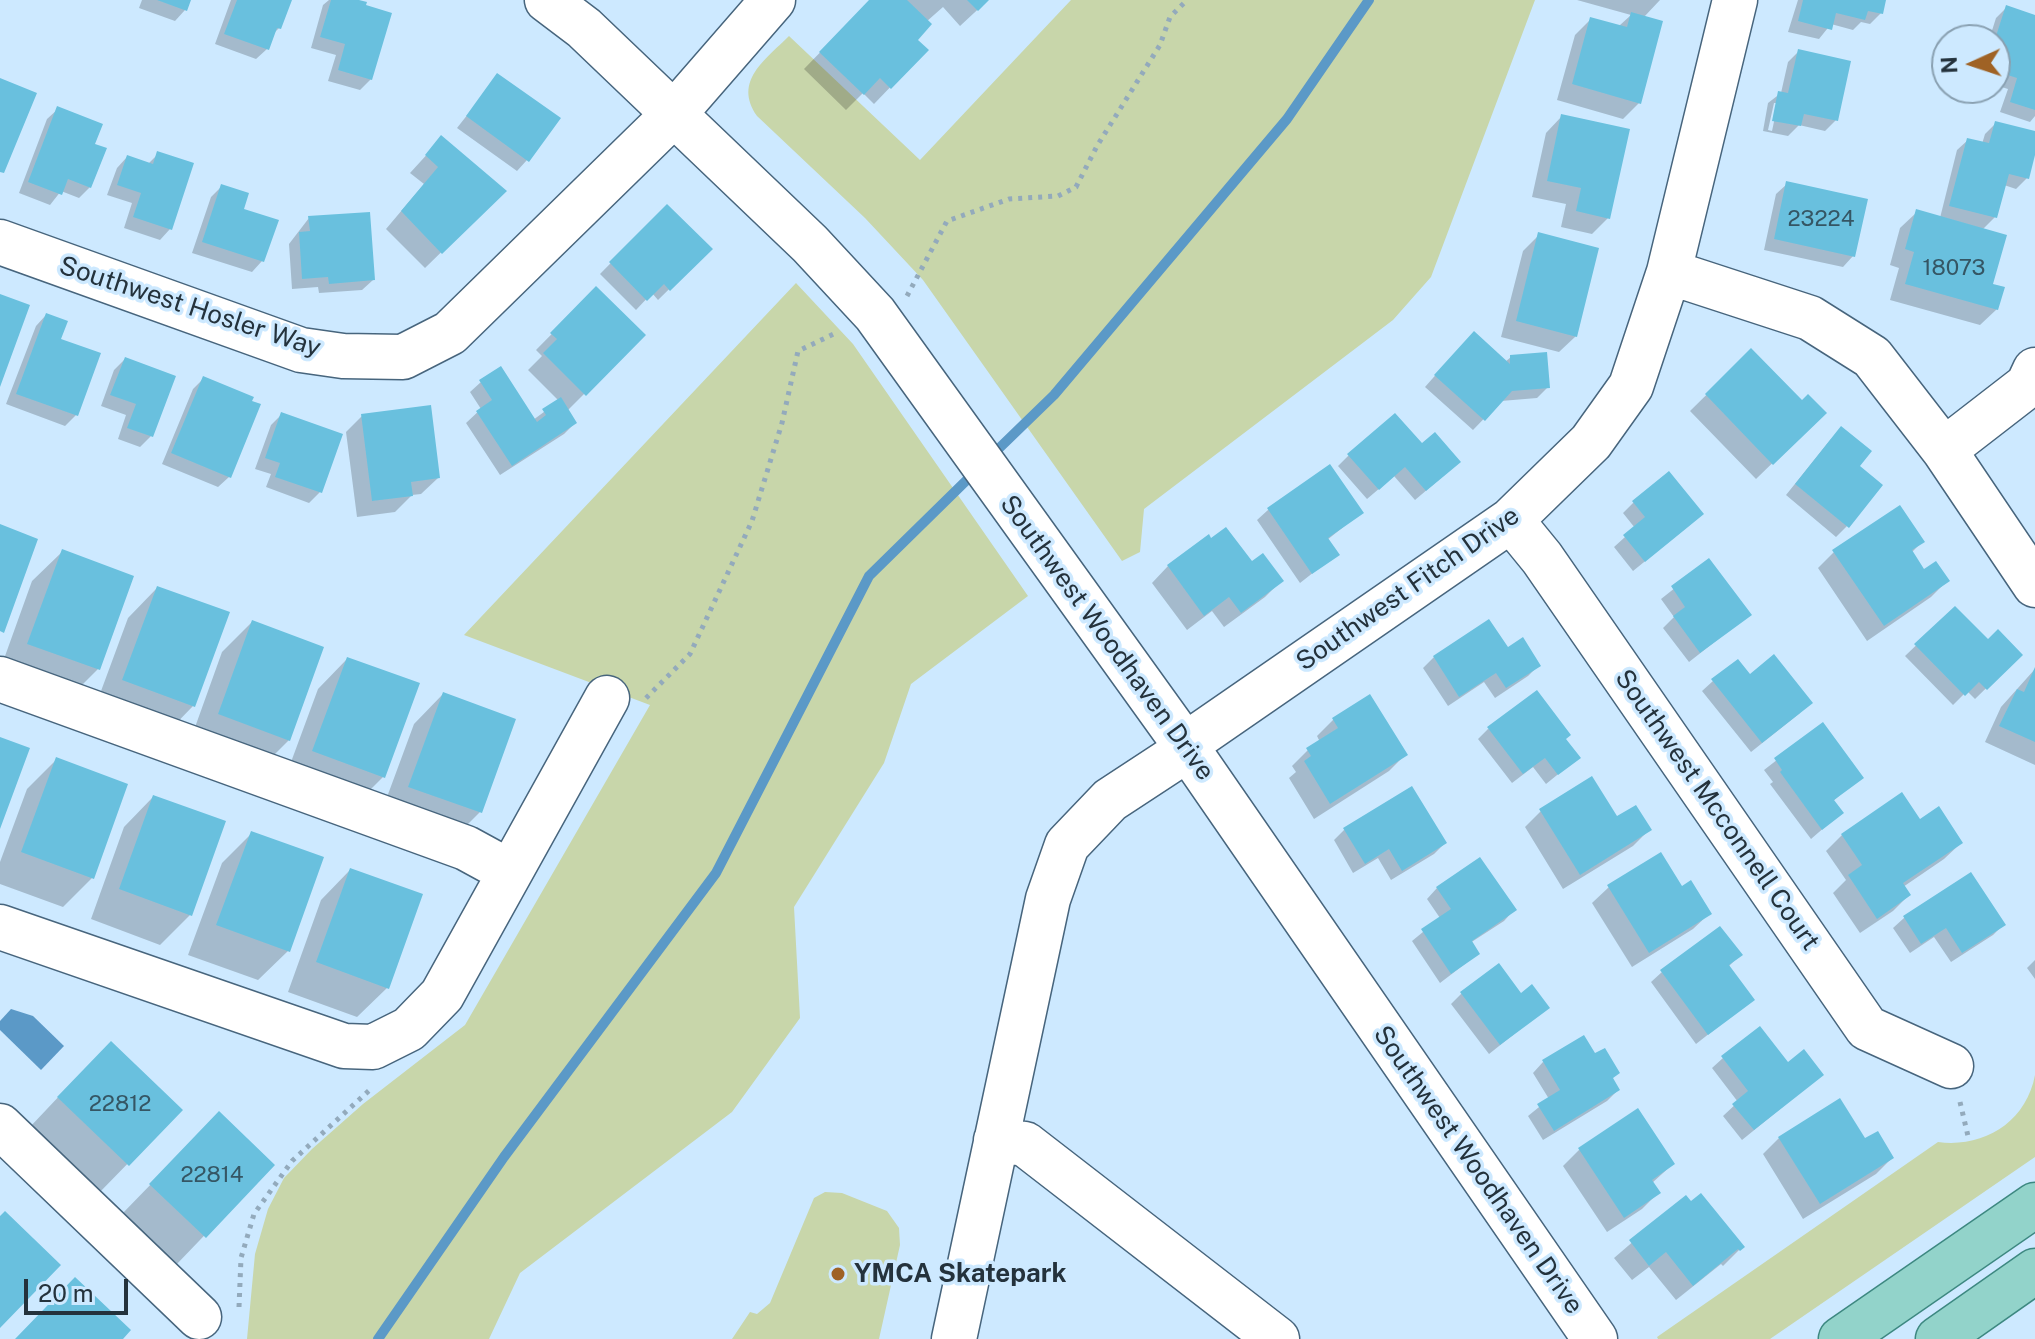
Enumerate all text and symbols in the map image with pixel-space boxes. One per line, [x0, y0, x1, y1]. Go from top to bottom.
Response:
north arrow [1931, 24, 2011, 104]
text: N [1936, 56, 1962, 74]
house number: 23224 [1787, 206, 1855, 232]
street label: Southwest Hosler Way [55, 250, 325, 364]
house number: 18073 [1923, 255, 1985, 281]
street label: Southwest Woodhaven Drive [993, 489, 1221, 787]
street label: Southwest Fitch Drive [1291, 500, 1525, 678]
street label: Southwest Mcconnell Court [1608, 664, 1826, 956]
street label: Southwest Woodhaven Drive [1366, 1020, 1590, 1320]
house number: 22812 [89, 1091, 151, 1117]
house number: 22814 [180, 1162, 244, 1188]
place label: YMCA Skatepark [854, 1258, 1067, 1290]
scale bar [28, 1263, 132, 1313]
marker: YMCA Skatepark [829, 1265, 847, 1283]
text: 20 m [38, 1279, 94, 1307]

